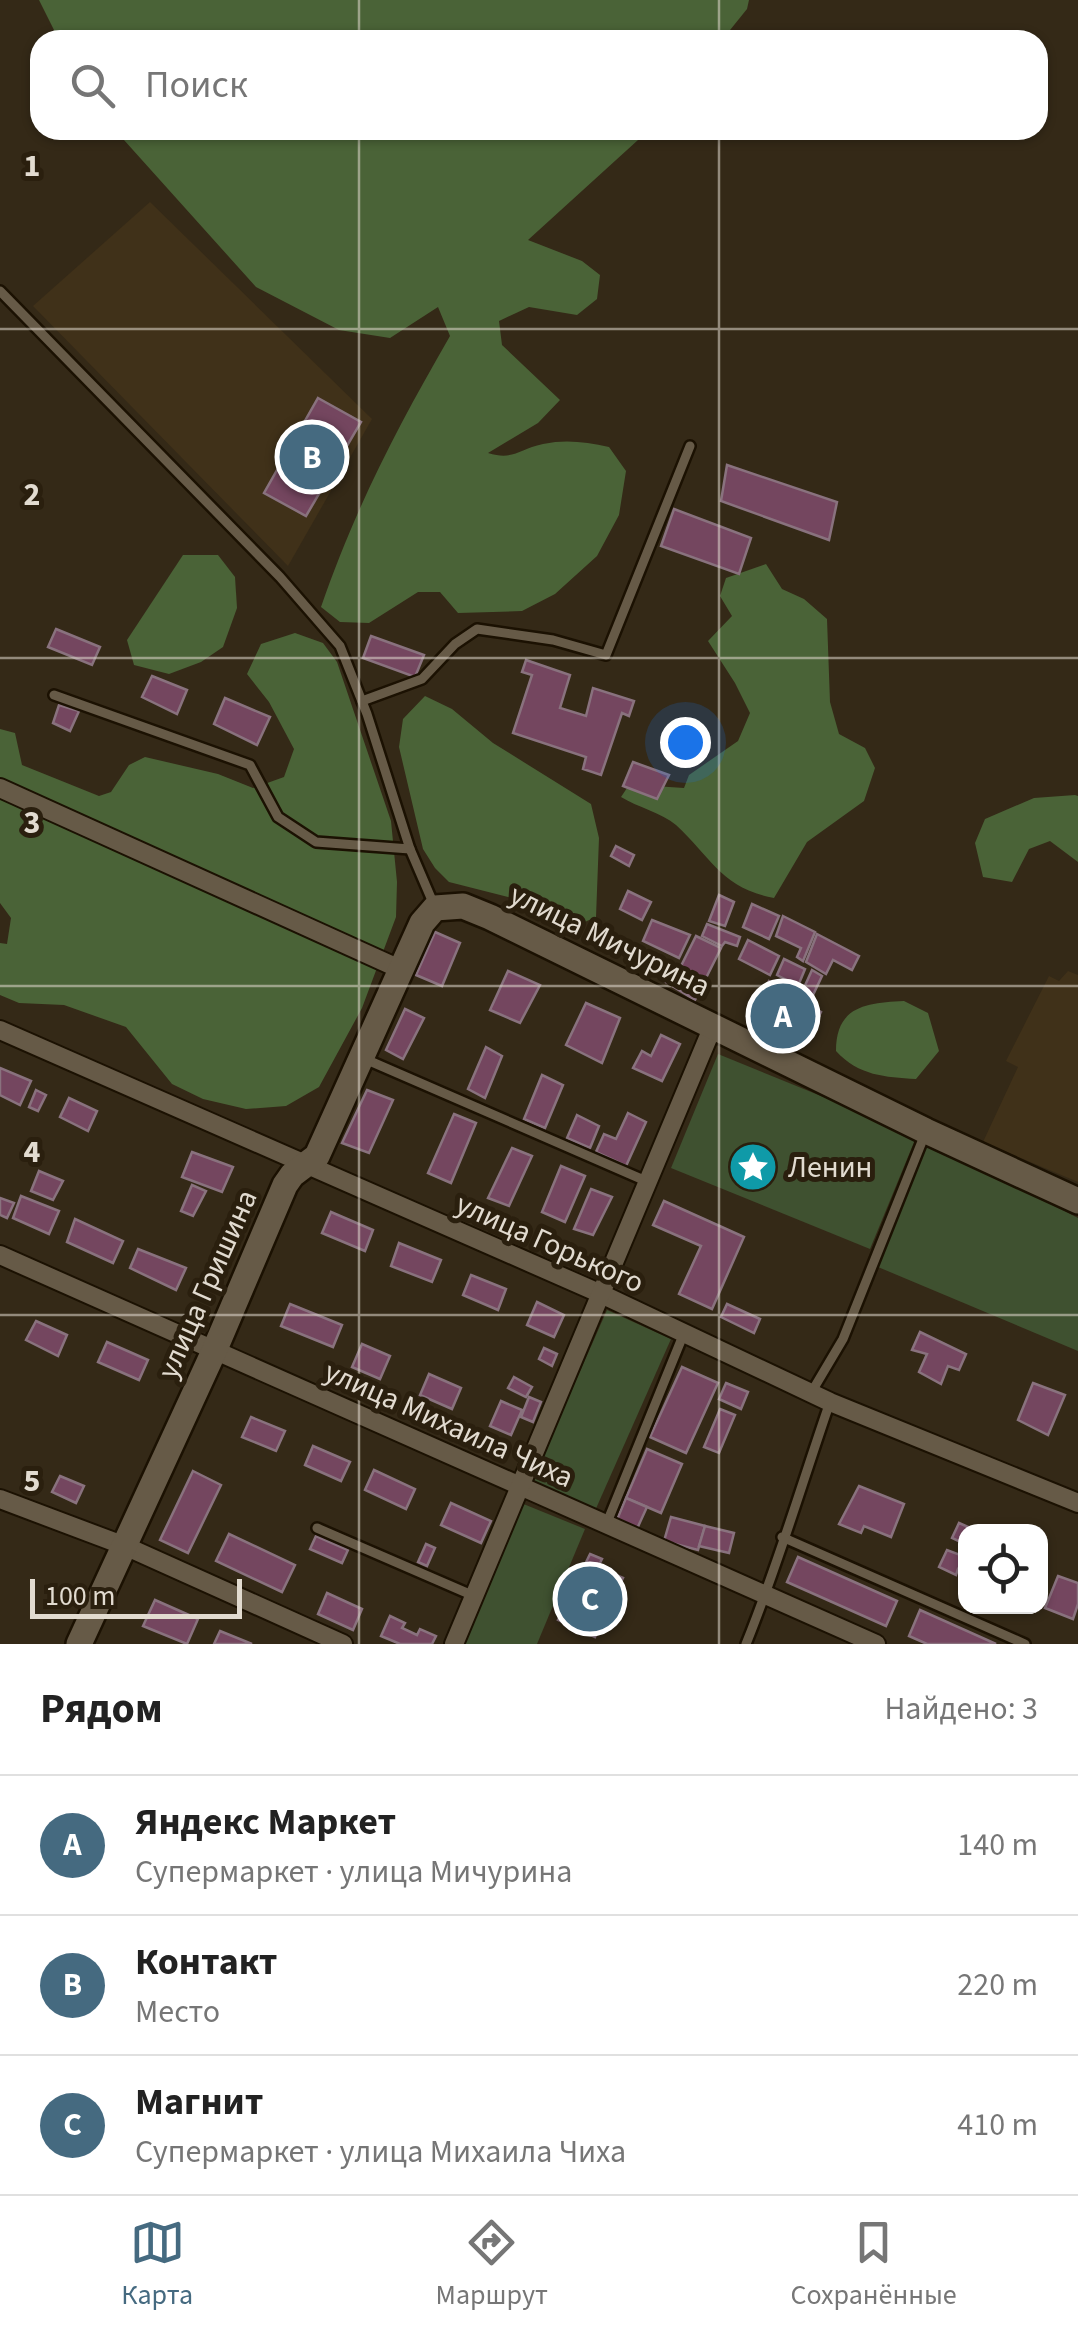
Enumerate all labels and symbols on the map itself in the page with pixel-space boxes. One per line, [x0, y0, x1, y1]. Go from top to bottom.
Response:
text: 1 [24, 143, 40, 189]
pin: B [280, 420, 344, 494]
text: 2 [24, 472, 40, 518]
your location [660, 717, 711, 768]
text: 3 [24, 800, 40, 846]
street label: улица Мичурина [502, 873, 717, 1008]
pin: A [750, 978, 816, 1054]
text: 4 [24, 1129, 41, 1175]
place icon: Ленин [727, 1141, 779, 1193]
place label: Ленин [788, 1146, 872, 1189]
street label: улица Гришина [147, 1183, 268, 1386]
street label: улица Горького [449, 1183, 651, 1304]
street label: улица Михаила Чиха [317, 1350, 580, 1499]
text: 5 [24, 1458, 40, 1504]
pin: C [558, 1562, 622, 1636]
scale bar [30, 1574, 242, 1618]

